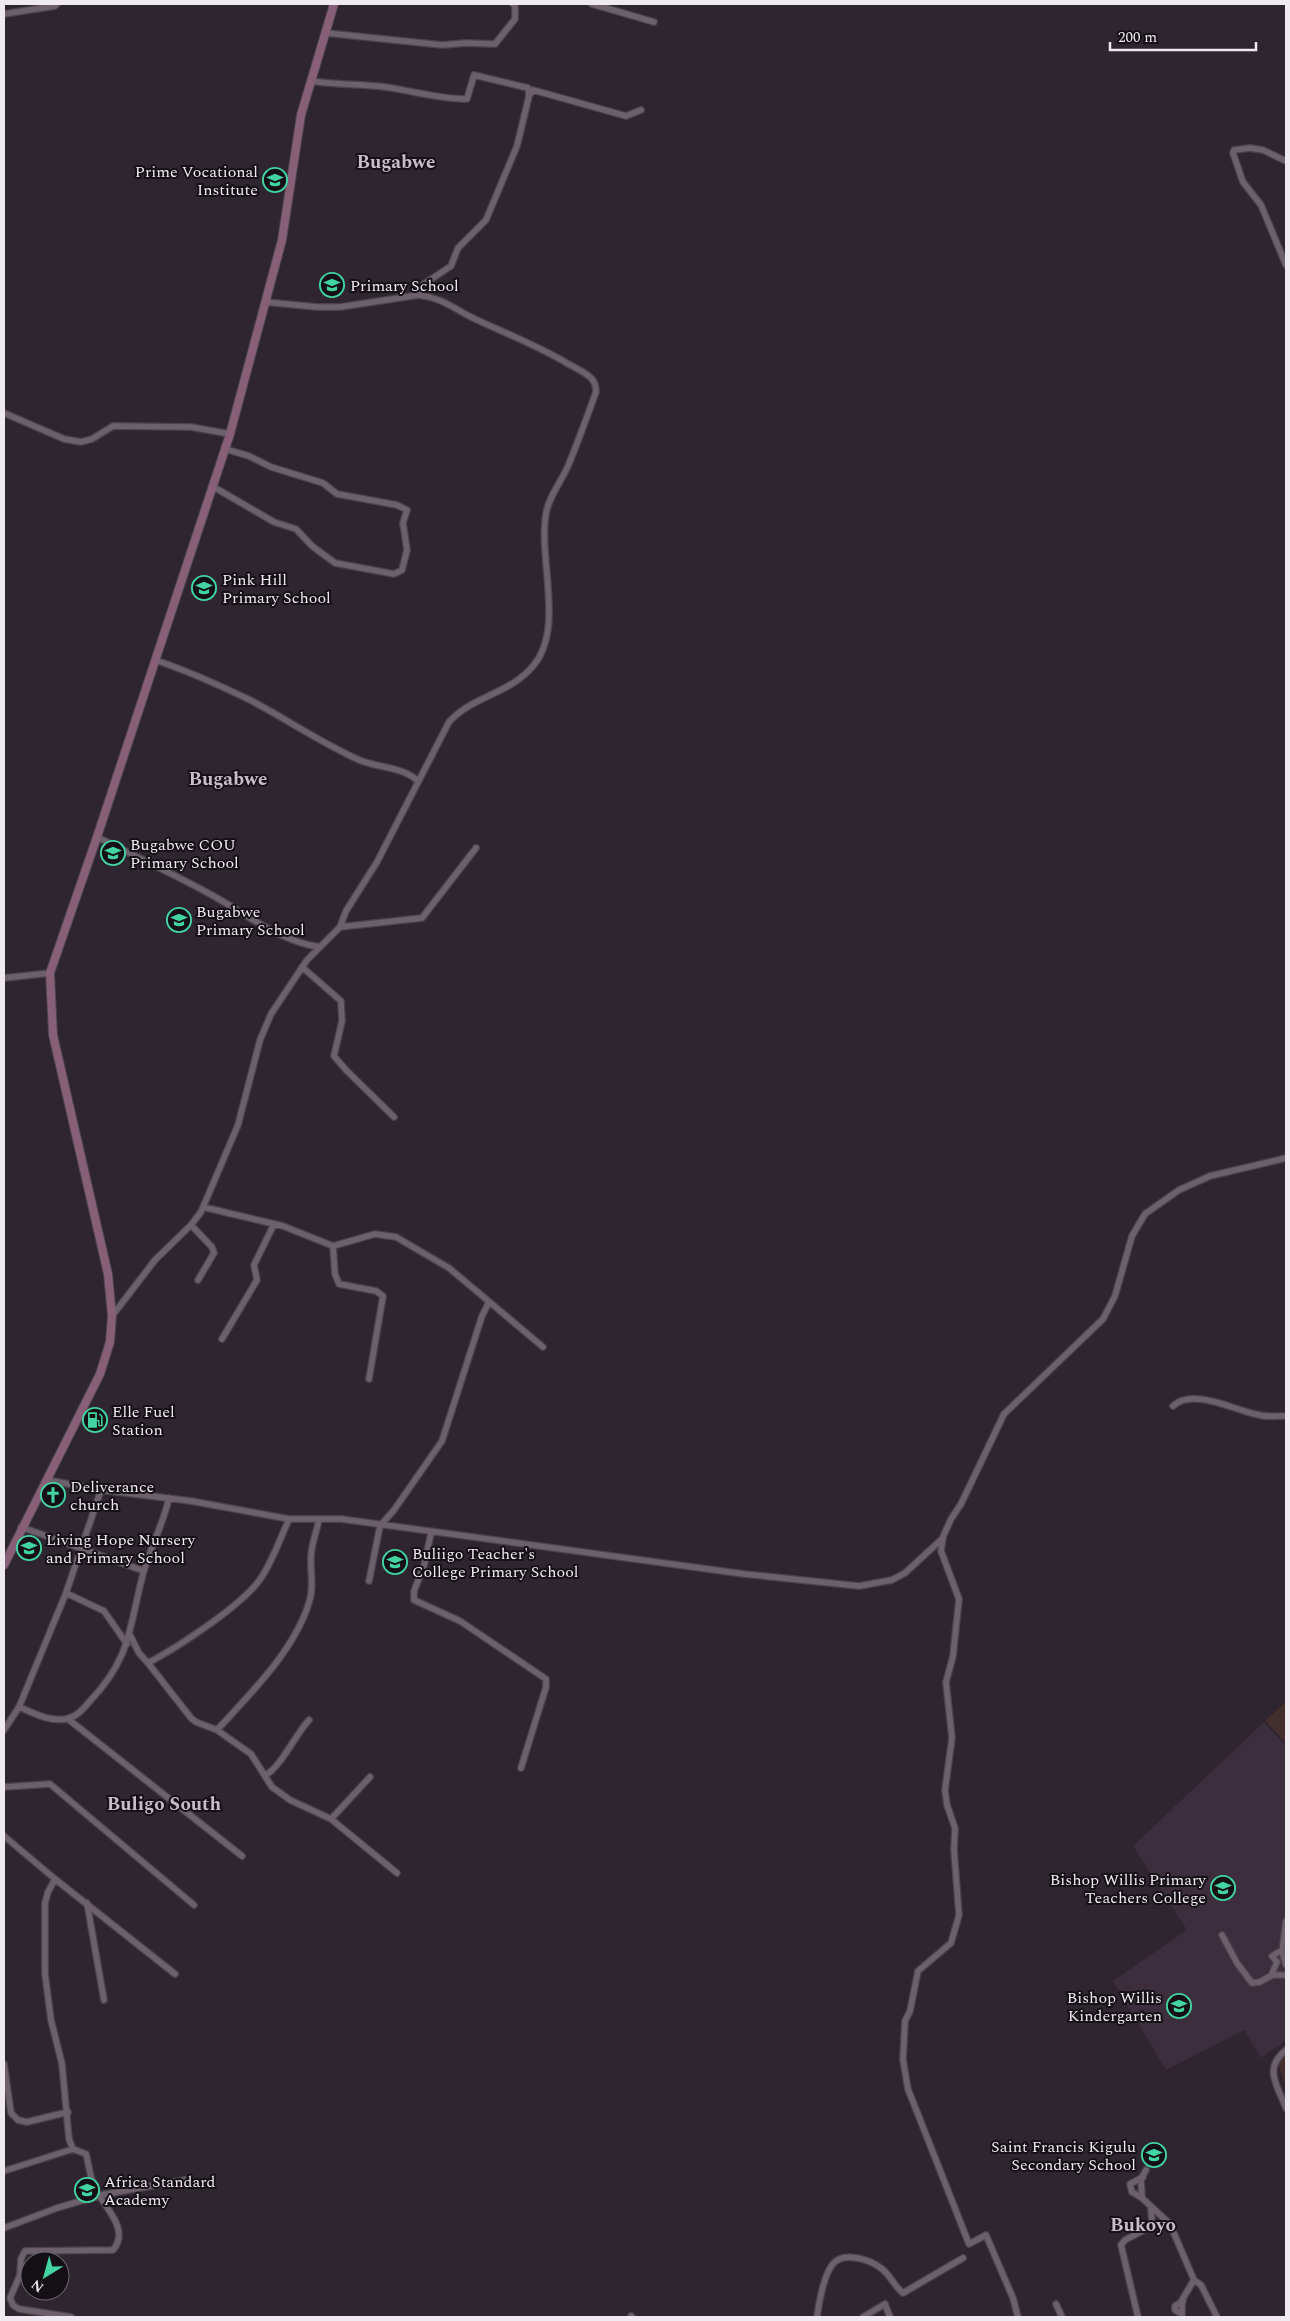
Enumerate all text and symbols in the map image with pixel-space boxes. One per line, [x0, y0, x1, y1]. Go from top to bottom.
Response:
scale bar [1110, 20, 1256, 52]
text: 200 m [1118, 26, 1157, 49]
district label: Bugabwe [357, 148, 435, 177]
place label: Prime Vocational Institute [135, 160, 258, 202]
school or university icon: Prime Vocational Institute [262, 167, 288, 193]
school or university icon: Primary School [319, 272, 345, 298]
place label: Primary School [350, 274, 459, 298]
place label: Pink Hill Primary School [222, 568, 331, 610]
school or university icon: Pink Hill Primary School [191, 575, 217, 601]
district label: Bugabwe [189, 765, 267, 794]
place label: Bugabwe COU Primary School [130, 833, 239, 875]
school or university icon: Bugabwe COU Primary School [100, 840, 126, 866]
place label: Bugabwe Primary School [196, 900, 305, 942]
school or university icon: Bugabwe Primary School [166, 907, 192, 933]
place label: Elle Fuel Station [112, 1400, 175, 1442]
fuel station icon: Elle Fuel Station [82, 1407, 108, 1433]
place label: Deliverance church [70, 1475, 154, 1517]
church icon: Deliverance church [40, 1482, 66, 1508]
place label: Living Hope Nursery and Primary School [46, 1528, 196, 1570]
school or university icon: Living Hope Nursery and Primary School [16, 1535, 42, 1561]
place label: Buliigo Teacher's College Primary School [412, 1542, 579, 1584]
school or university icon: Buliigo Teacher's College Primary School [382, 1549, 408, 1575]
district label: Buligo South [107, 1790, 221, 1819]
place label: Bishop Willis Primary Teachers College [1050, 1868, 1207, 1910]
school or university icon: Bishop Willis Primary Teachers College [1210, 1875, 1236, 1901]
place label: Bishop Willis Kindergarten [1067, 1986, 1162, 2028]
school or university icon: Bishop Willis Kindergarten [1166, 1993, 1192, 2019]
place label: Saint Francis Kigulu Secondary School [991, 2135, 1136, 2177]
school or university icon: Saint Francis Kigulu Secondary School [1141, 2142, 1167, 2168]
place label: Africa Standard Academy [104, 2170, 216, 2212]
school or university icon: Africa Standard Academy [74, 2177, 100, 2203]
district label: Bukoyo [1110, 2211, 1176, 2240]
north arrow [20, 2251, 70, 2301]
text: N [27, 2274, 48, 2298]

